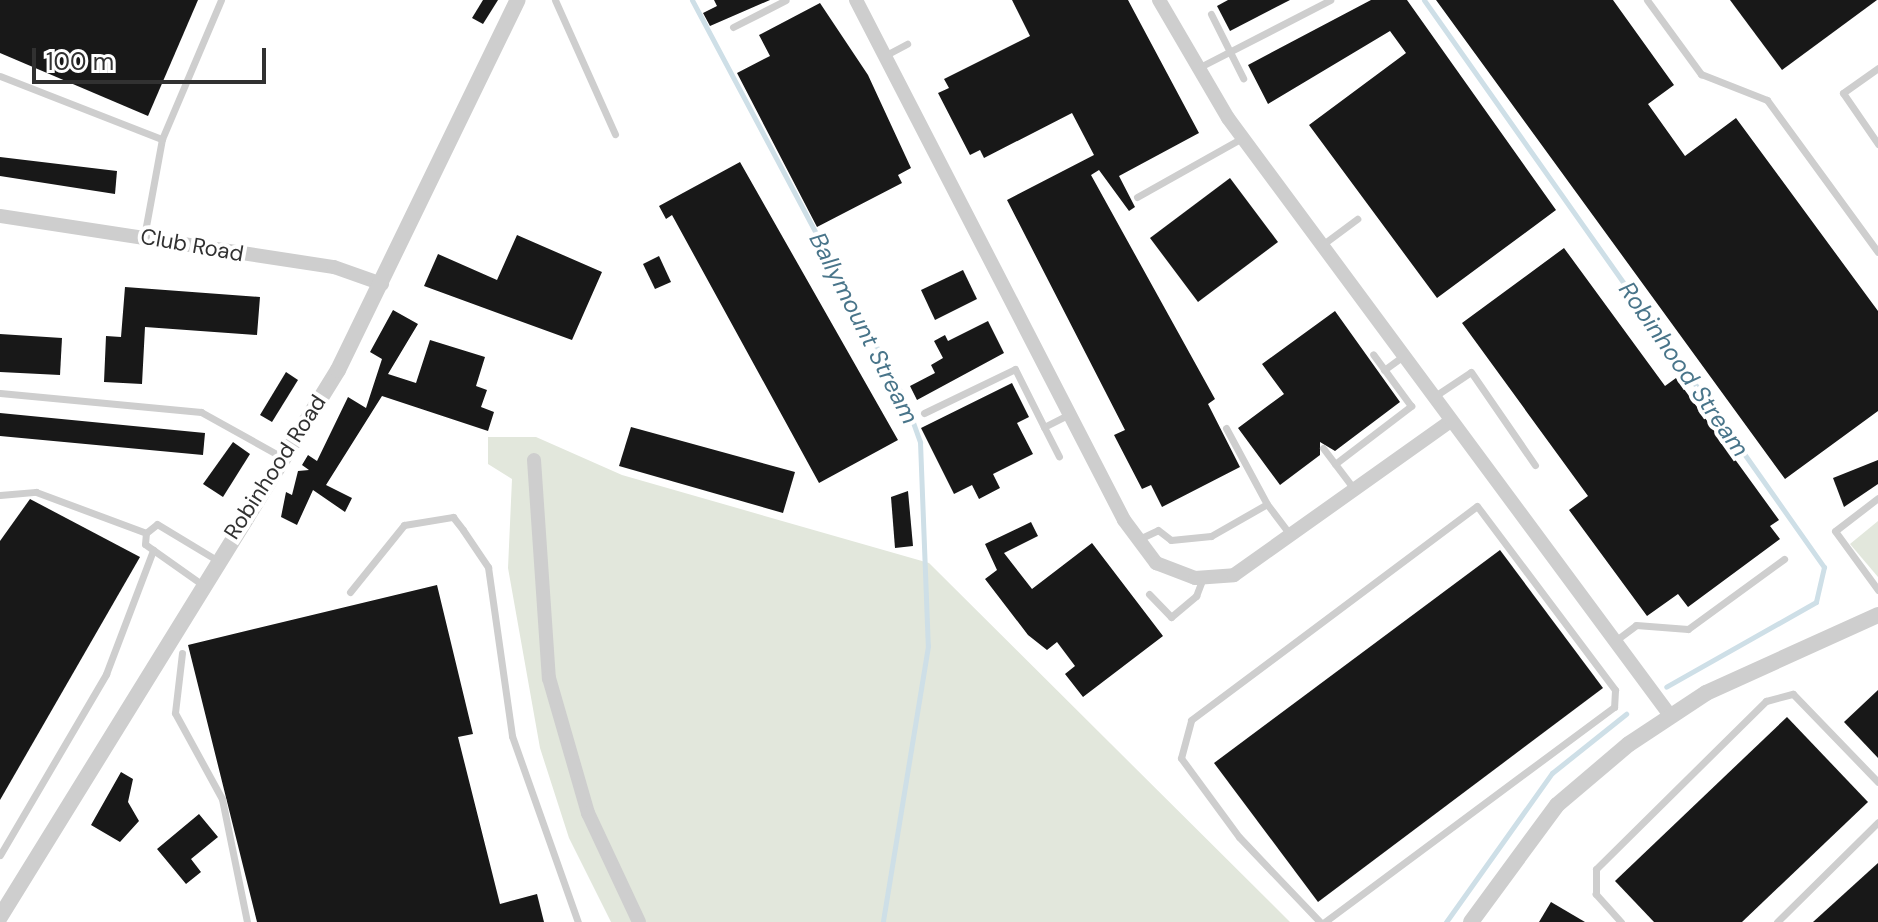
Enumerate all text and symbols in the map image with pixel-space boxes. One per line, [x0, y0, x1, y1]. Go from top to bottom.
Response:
scale bar [36, 32, 270, 82]
text: 100 m [46, 46, 114, 77]
street label: Club Road [138, 223, 246, 267]
water label: Ballymount Stream [803, 228, 925, 428]
water label: Robinhood Stream [1613, 276, 1755, 462]
street label: Robinhood Road [219, 390, 331, 544]

